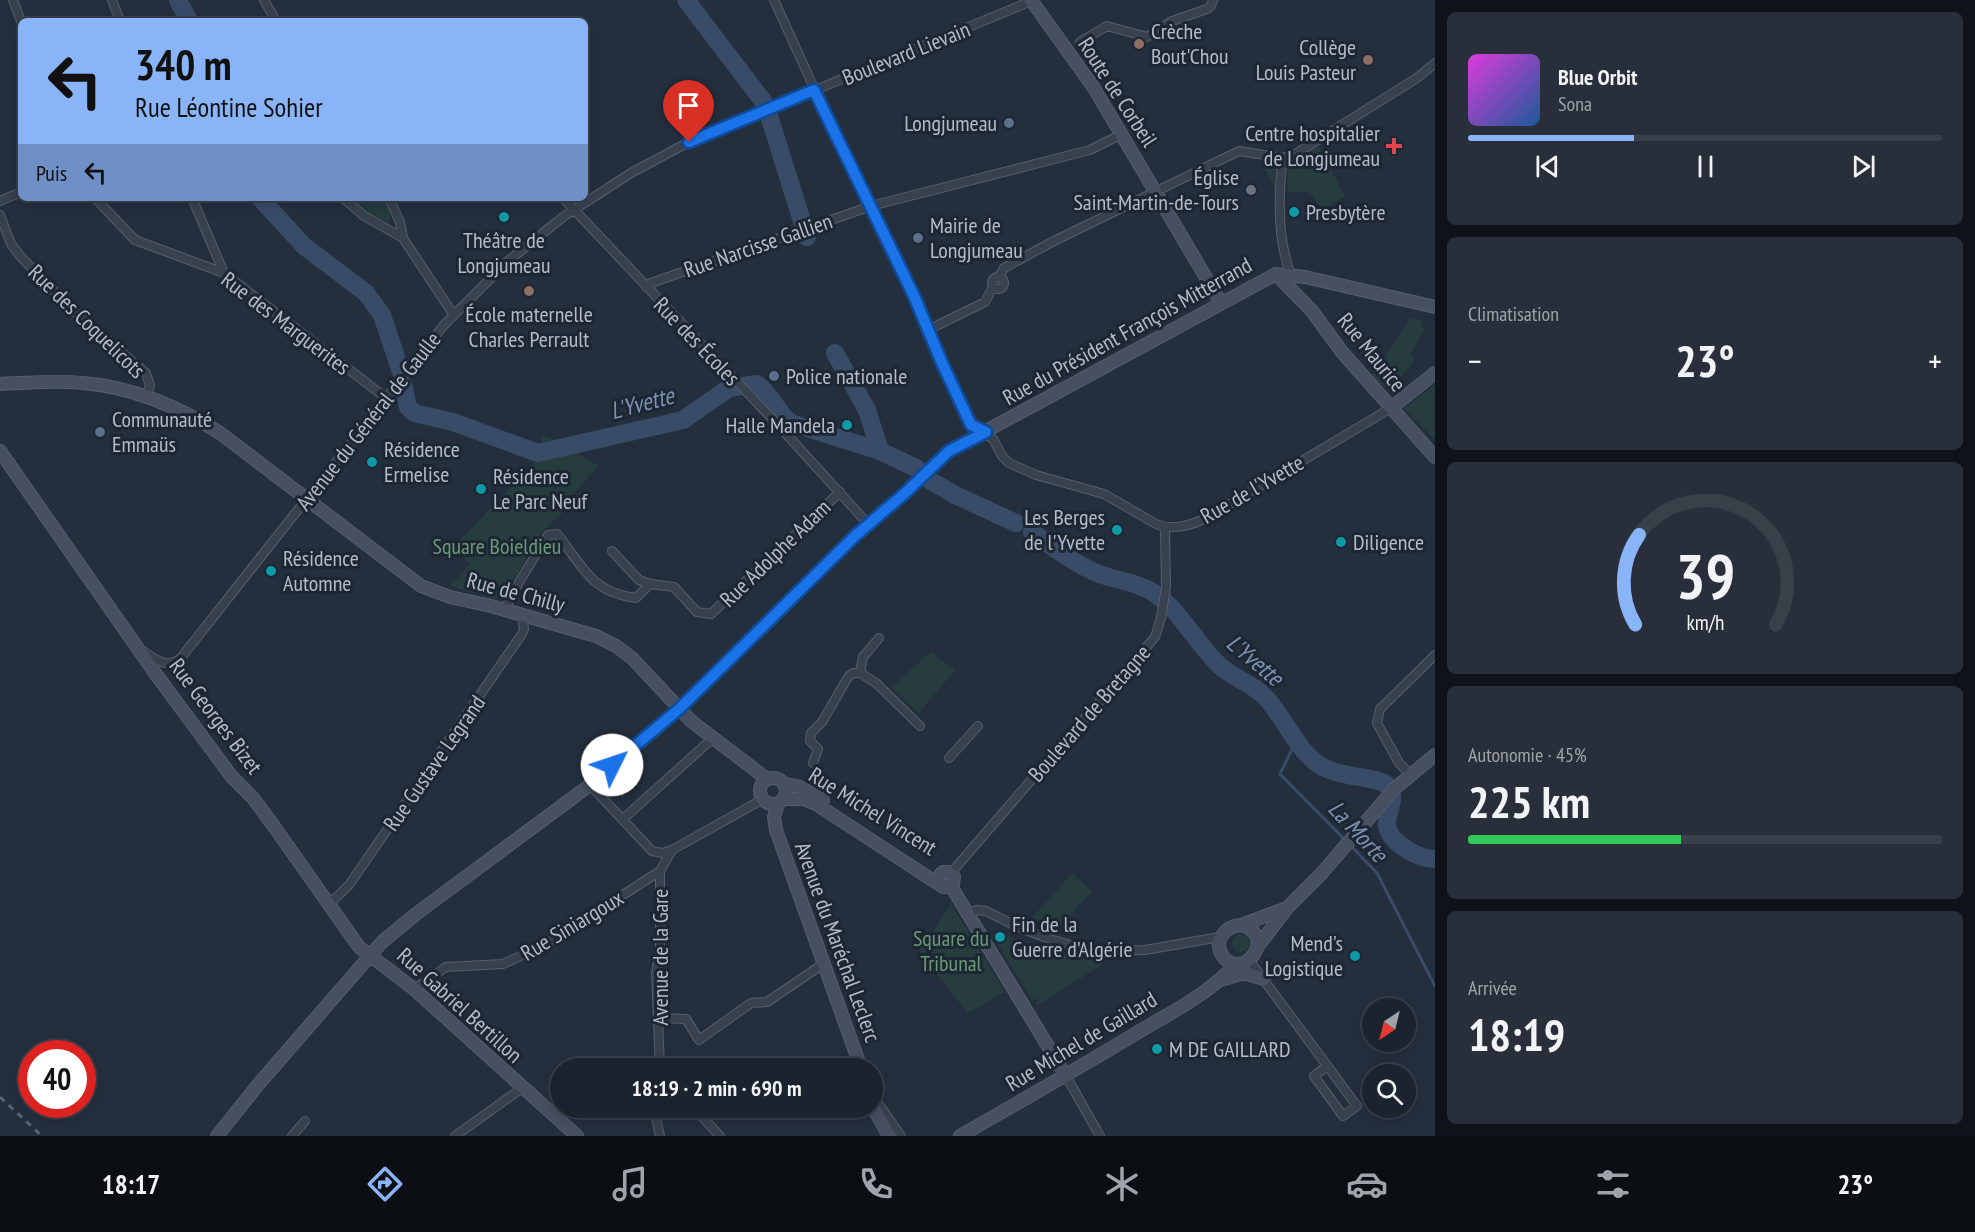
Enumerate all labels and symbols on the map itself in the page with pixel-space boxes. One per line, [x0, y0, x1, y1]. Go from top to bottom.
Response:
street label: Boulevard Lievain [838, 15, 974, 91]
place label: Crèche Bout'Chou [1151, 17, 1229, 70]
street label: Route de Corbeil [1072, 32, 1164, 153]
place label: Collège Louis Pasteur [1256, 33, 1356, 86]
marker: Crèche Bout'Chou [1132, 37, 1146, 51]
marker: Collège Louis Pasteur [1361, 53, 1375, 67]
pin [663, 80, 714, 142]
place label: Longjumeau [904, 109, 997, 137]
marker: Longjumeau [1002, 116, 1016, 130]
place label: Centre hospitalier de Longjumeau [1245, 119, 1380, 172]
marker: Centre hospitalier de Longjumeau [1385, 137, 1403, 155]
place label: Église Saint-Martin-de-Tours [1073, 163, 1239, 216]
marker: Église Saint-Martin-de-Tours [1244, 183, 1258, 197]
place label: Presbytère [1306, 198, 1386, 226]
marker: Presbytère [1287, 205, 1301, 219]
street label: Rue Narcisse Gallien [680, 207, 836, 283]
marker: Théâtre de Longjumeau [497, 210, 511, 224]
place label: Mairie de Longjumeau [930, 211, 1023, 264]
place label: Théâtre de Longjumeau [458, 226, 550, 279]
marker: Mairie de Longjumeau [911, 231, 925, 245]
street label: Rue du Président François Mitterrand [998, 251, 1256, 411]
street label: Rue des Coquelicots [23, 258, 151, 384]
street label: Rue des Marguerites [216, 265, 356, 381]
marker: École maternelle Charles Perrault [522, 284, 536, 298]
street label: Rue des Écoles [648, 291, 746, 391]
place label: École maternelle Charles Perrault [465, 300, 593, 353]
street label: Rue Maurice [1332, 307, 1412, 397]
street label: Avenue du Général de Gaulle [290, 326, 446, 516]
place label: Police nationale [786, 362, 907, 390]
marker: Police nationale [767, 369, 781, 383]
water label: L'Yvette [607, 379, 679, 426]
place label: Communauté Emmaüs [112, 405, 212, 458]
place label: Halle Mandela [725, 411, 835, 439]
marker: Halle Mandela [840, 418, 854, 432]
marker: Communauté Emmaüs [93, 425, 107, 439]
place label: Résidence Ermelise [384, 435, 460, 488]
street label: Rue de l'Yvette [1195, 448, 1309, 530]
marker: Résidence Ermelise [365, 455, 379, 469]
place label: Résidence Le Parc Neuf [493, 462, 589, 515]
marker: Résidence Le Parc Neuf [474, 482, 488, 496]
street label: Rue Adolphe Adam [714, 493, 836, 613]
place label: Les Berges de l'Yvette [1024, 503, 1105, 556]
marker: Les Berges de l'Yvette [1110, 523, 1124, 537]
place label: Diligence [1353, 528, 1424, 556]
park label: Square Boieldieu [433, 532, 561, 560]
marker: Diligence [1334, 535, 1348, 549]
place label: Résidence Automne [283, 544, 359, 597]
marker: Résidence Automne [264, 564, 278, 578]
street label: Rue de Chilly [464, 566, 569, 619]
water label: L'Yvette [1220, 627, 1291, 694]
street label: Boulevard de Bretagne [1022, 639, 1156, 787]
street label: Rue Georges Bizet [163, 653, 269, 779]
street label: Rue Gustave Legrand [377, 690, 491, 836]
position arrow [580, 733, 644, 797]
street label: Rue Michel Vincent [804, 761, 942, 861]
water label: La Morte [1322, 794, 1396, 870]
street label: Avenue du Maréchal Leclerc [789, 838, 887, 1046]
street label: Rue Siniargoux [516, 883, 628, 967]
street label: Avenue de la Gare [646, 889, 674, 1025]
place label: Fin de la Guerre d'Algérie [1012, 910, 1133, 963]
park label: Square du Tribunal [913, 924, 989, 977]
place label: Mend's Logistique [1265, 929, 1343, 982]
marker: Fin de la Guerre d'Algérie [993, 930, 1007, 944]
street label: Rue Gabriel Bertillon [392, 941, 528, 1069]
marker: Mend's Logistique [1348, 949, 1362, 963]
street label: Rue Michel de Gaillard [1000, 985, 1162, 1097]
north arrow [1362, 998, 1416, 1052]
place label: M DE GAILLARD [1169, 1035, 1291, 1063]
speed limit sign: 40 [18, 1040, 96, 1118]
marker: M DE GAILLARD [1150, 1042, 1164, 1056]

